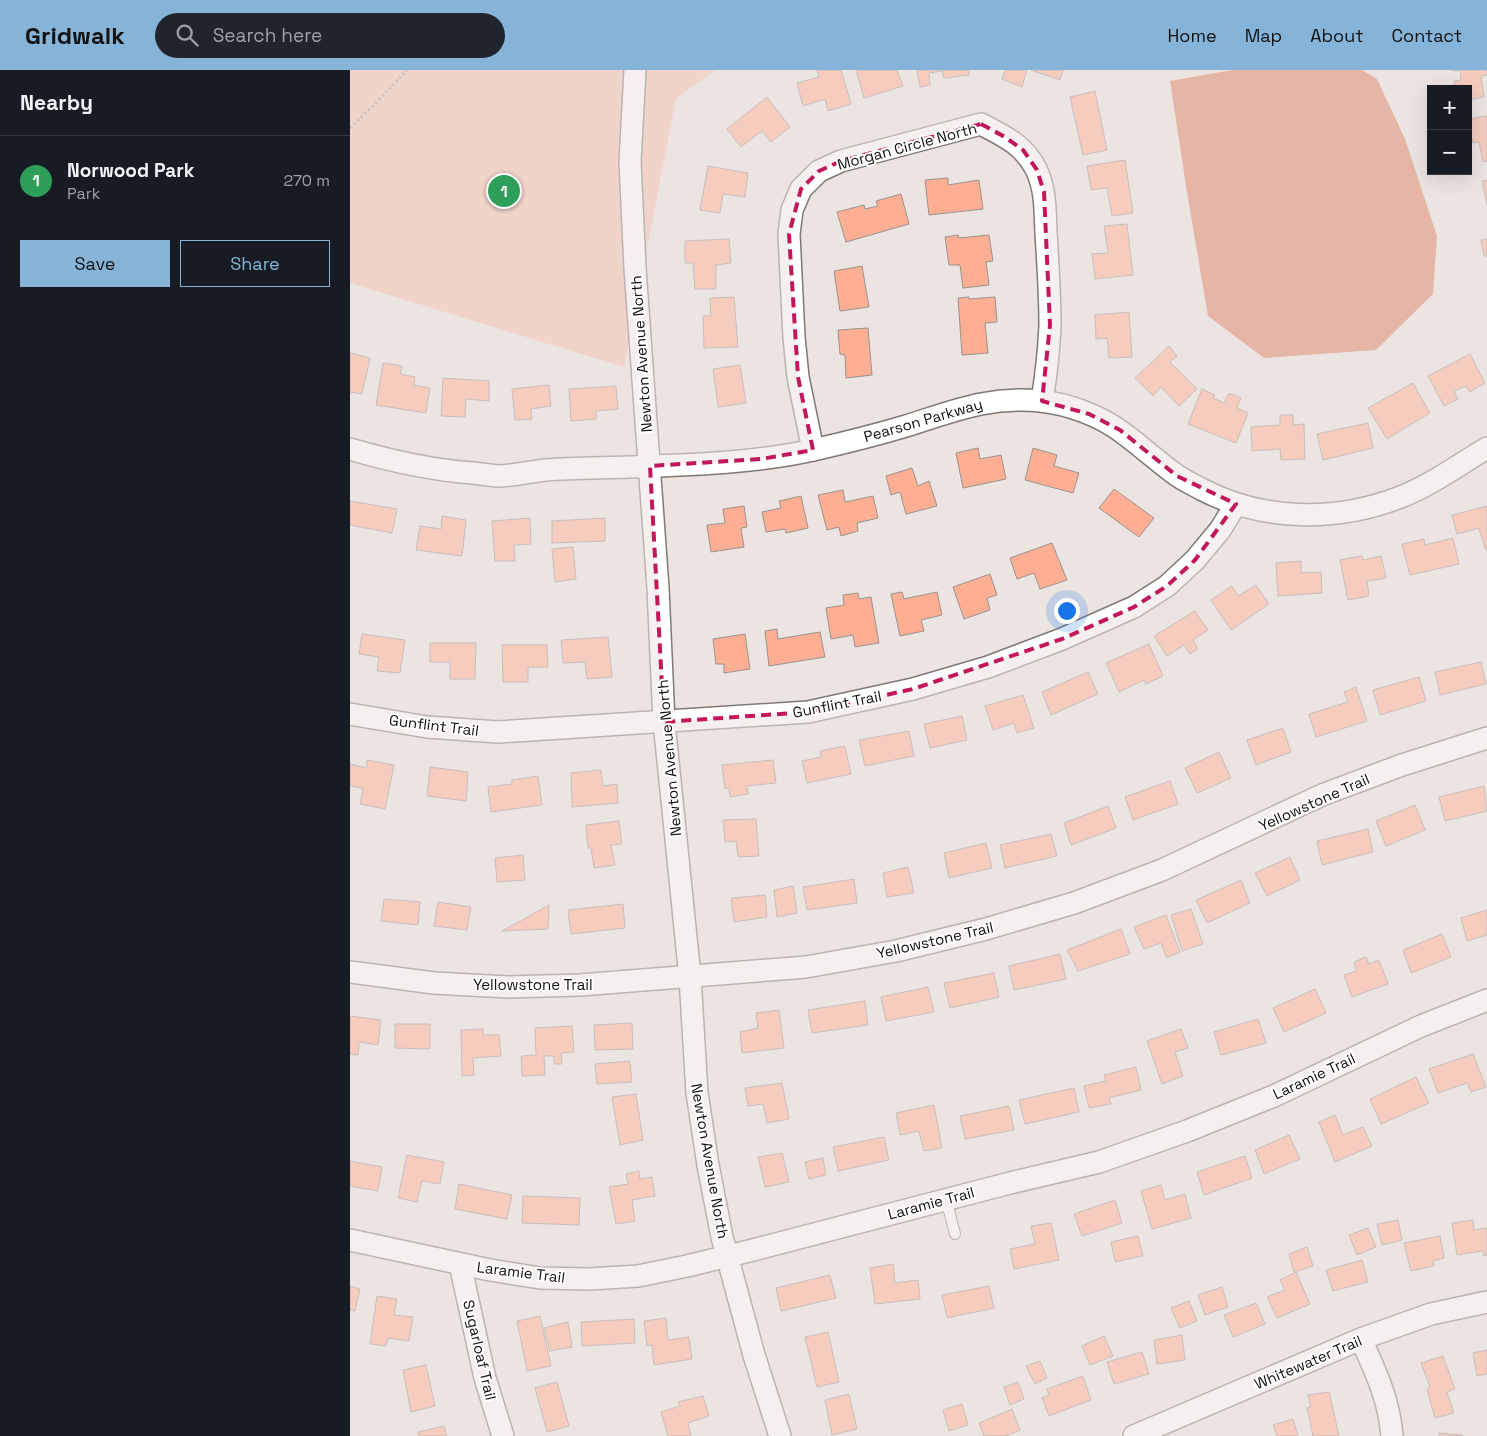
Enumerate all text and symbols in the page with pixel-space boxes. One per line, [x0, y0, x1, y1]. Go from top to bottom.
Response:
search box [155, 13, 505, 58]
text: Gridwalk [25, 20, 125, 51]
icon: search [173, 21, 201, 49]
text: Search here [213, 23, 322, 48]
text: Home [1168, 24, 1217, 47]
text: Map [1245, 24, 1282, 47]
text: About [1310, 24, 1364, 47]
text: Contact [1392, 24, 1462, 47]
map controls [1427, 85, 1472, 175]
button: + [1427, 85, 1472, 130]
text: Nearby [20, 89, 93, 116]
street label: Morgan Circle North [835, 118, 979, 174]
button: − [1427, 130, 1472, 175]
text: Norwood Park [67, 158, 194, 183]
text: 1 [32, 170, 40, 191]
text: 270 m [283, 170, 330, 191]
pin: 1 [488, 172, 520, 210]
text: Park [67, 183, 100, 204]
button: Save [20, 240, 170, 287]
button: Share [180, 240, 330, 287]
street label: Newton Avenue North [626, 275, 656, 433]
street label: Pearson Parkway [861, 394, 985, 446]
your location [1054, 598, 1080, 624]
street label: Newton Avenue North [653, 679, 685, 837]
street label: Gunflint Trail [791, 686, 883, 722]
street label: Gunflint Trail [388, 710, 480, 740]
street label: Yellowstone Trail [1256, 769, 1372, 835]
street label: Yellowstone Trail [875, 917, 995, 963]
street label: Yellowstone Trail [473, 975, 593, 994]
street label: Laramie Trail [1270, 1049, 1358, 1103]
street label: Newton Avenue North [687, 1082, 733, 1240]
street label: Laramie Trail [886, 1182, 976, 1224]
street label: Laramie Trail [476, 1257, 566, 1287]
street label: Sugarloaf Trail [459, 1298, 501, 1402]
street label: Whitewater Trail [1251, 1331, 1365, 1393]

